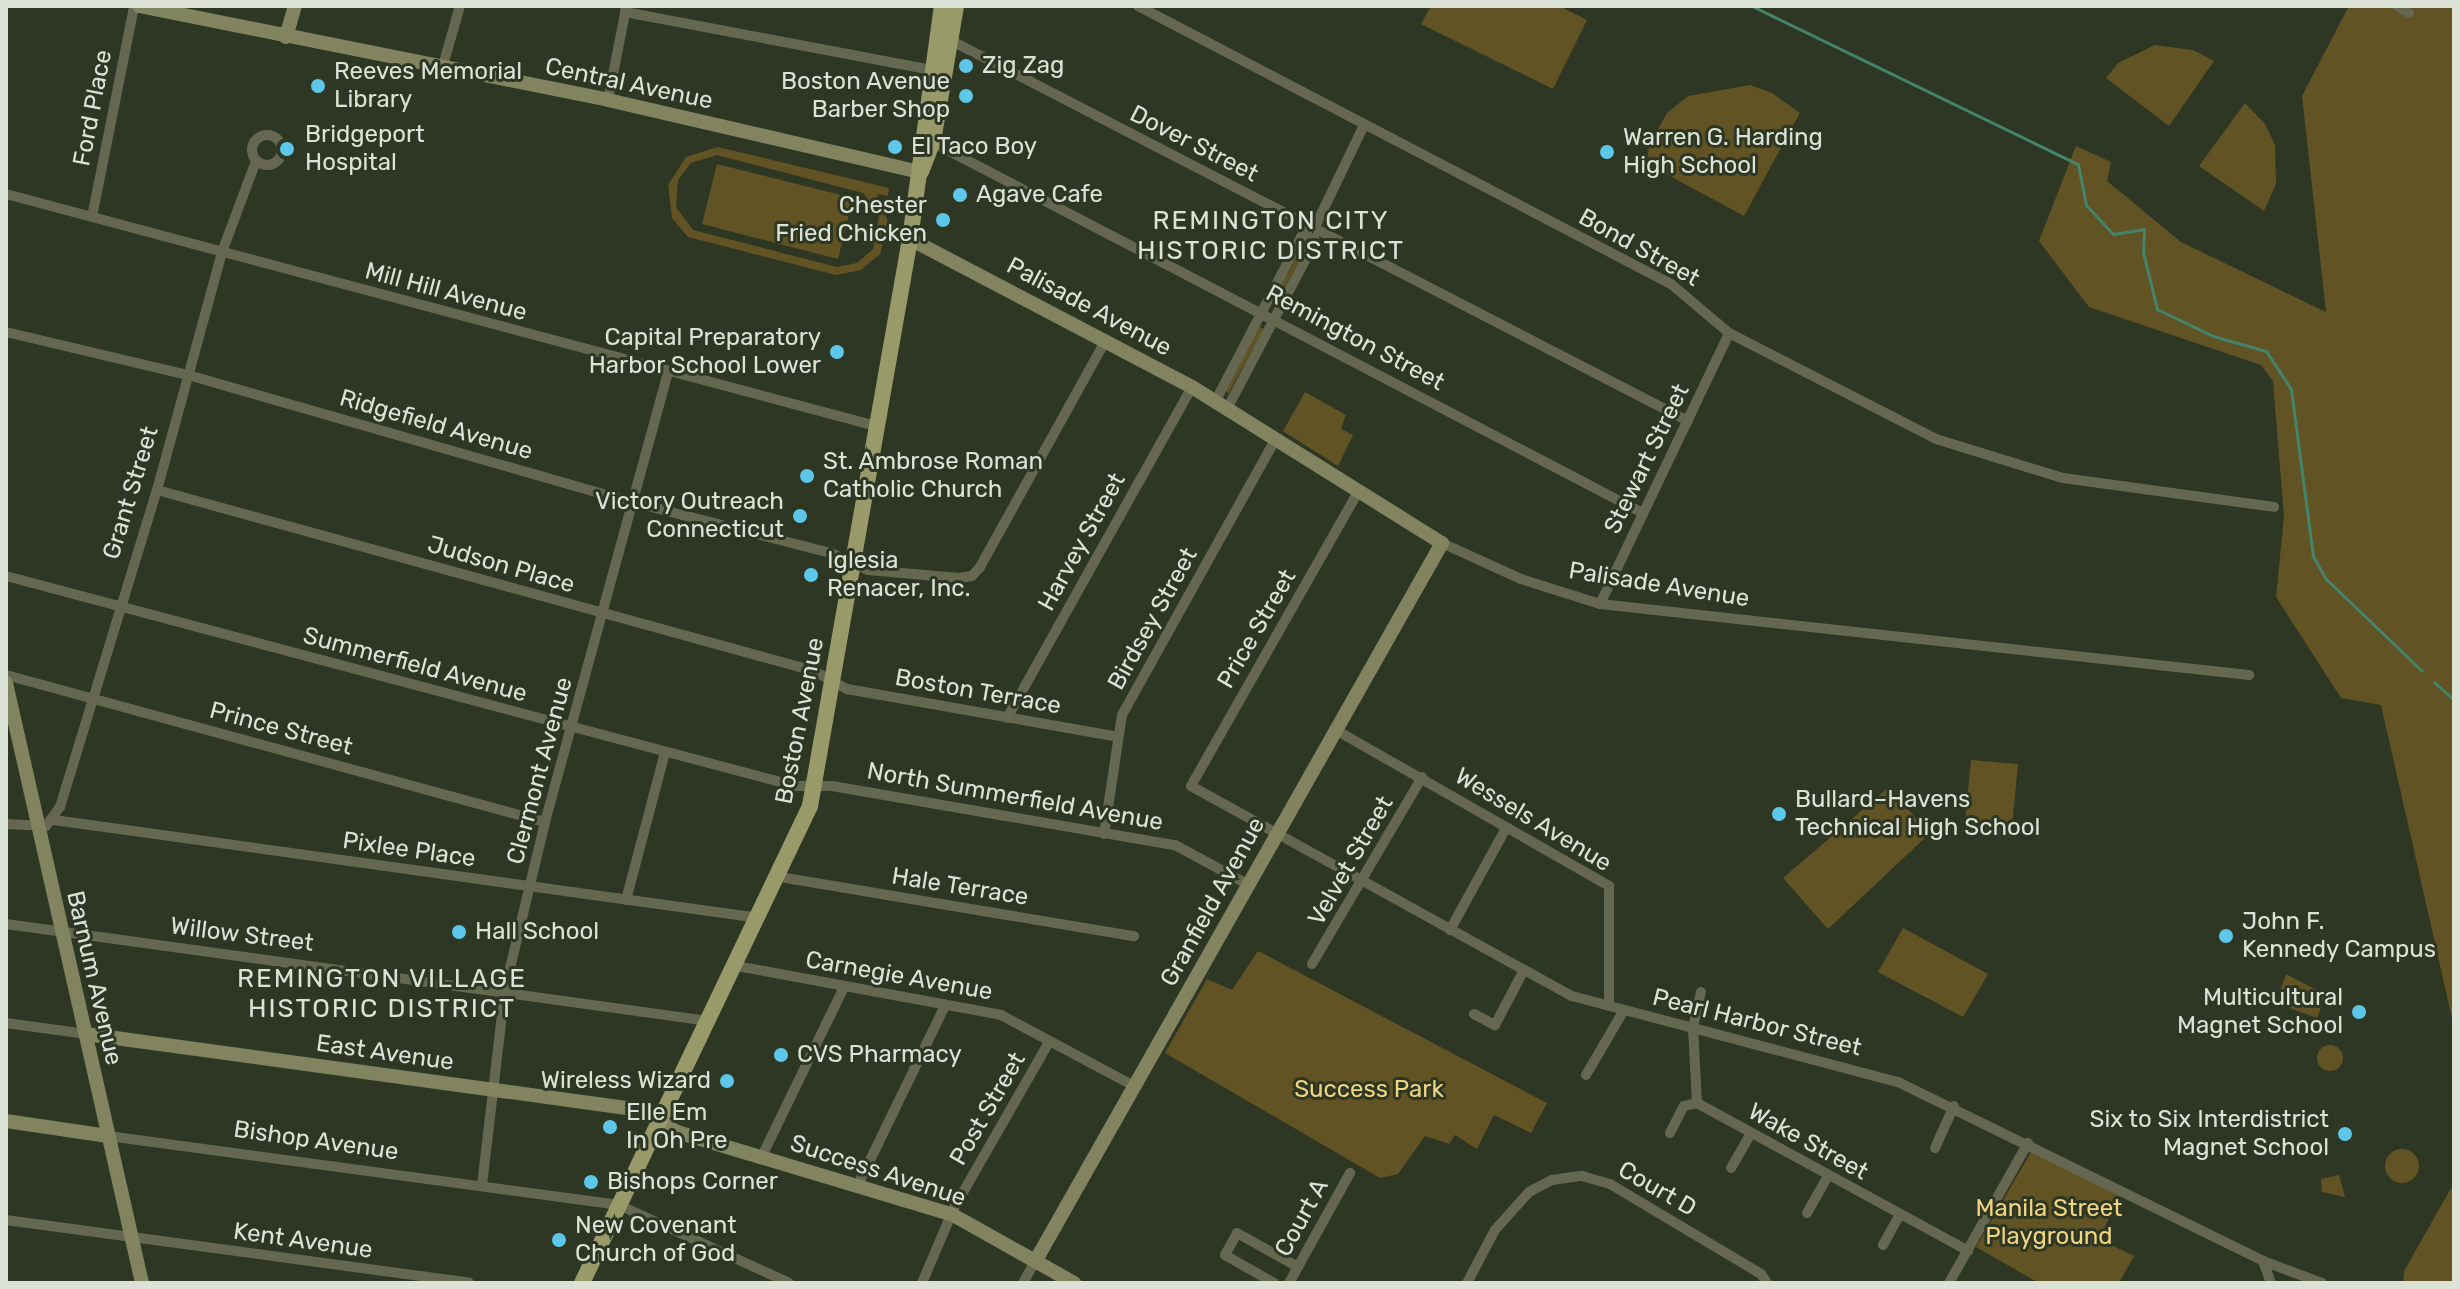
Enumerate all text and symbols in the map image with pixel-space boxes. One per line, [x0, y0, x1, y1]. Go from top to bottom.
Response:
street label: Ford Place [68, 47, 118, 169]
street label: Central Avenue [542, 52, 716, 116]
place label: Zig Zag [982, 52, 1064, 80]
marker: Zig Zag [957, 57, 975, 75]
place label: Reeves Memorial Library [334, 58, 522, 114]
place label: Boston Avenue Barber Shop [780, 68, 950, 124]
marker: Reeves Memorial Library [309, 77, 327, 95]
marker: Boston Avenue Barber Shop [957, 87, 975, 105]
street label: Dover Street [1125, 99, 1263, 189]
place label: Bridgeport Hospital [305, 121, 425, 177]
place label: Warren G. Harding High School [1623, 124, 1823, 180]
place label: El Taco Boy [911, 133, 1038, 161]
marker: Bridgeport Hospital [276, 138, 298, 160]
marker: El Taco Boy [886, 138, 904, 156]
marker: Warren G. Harding High School [1598, 143, 1616, 161]
place label: Agave Cafe [976, 181, 1103, 209]
marker: Agave Cafe [951, 186, 969, 204]
place label: Chester Fried Chicken [775, 192, 927, 248]
street label: Bond Street [1573, 203, 1705, 293]
district label: REMINGTON CITY HISTORIC DISTRICT [1137, 205, 1405, 266]
marker: Chester Fried Chicken [934, 211, 952, 229]
street label: Palisade Avenue [1001, 251, 1177, 363]
street label: Mill Hill Avenue [362, 256, 530, 328]
street label: Remington Street [1261, 279, 1449, 397]
place label: Capital Preparatory Harbor School Lower [588, 324, 821, 380]
marker: Capital Preparatory Harbor School Lower [828, 343, 846, 361]
street label: Stewart Street [1598, 379, 1696, 539]
street label: Ridgefield Avenue [336, 384, 536, 466]
street label: Grant Street [97, 423, 165, 563]
place label: St. Ambrose Roman Catholic Church [823, 448, 1044, 504]
marker: St. Ambrose Roman Catholic Church [798, 467, 816, 485]
street label: Harvey Street [1032, 468, 1132, 616]
place label: Victory Outreach Connecticut [594, 488, 784, 544]
marker: Victory Outreach Connecticut [791, 507, 809, 525]
street label: Judson Place [424, 530, 578, 600]
street label: Birdsey Street [1102, 543, 1204, 695]
place label: Iglesia Renacer, Inc. [827, 547, 971, 603]
street label: Palisade Avenue [1566, 556, 1752, 614]
street label: Price Street [1211, 565, 1303, 693]
marker: Iglesia Renacer, Inc. [802, 566, 820, 584]
street label: Summerfield Avenue [300, 621, 530, 709]
street label: Boston Avenue [770, 635, 830, 807]
street label: Boston Terrace [892, 663, 1064, 721]
street label: Clermont Avenue [501, 674, 579, 868]
street label: Prince Street [206, 696, 356, 762]
street label: North Summerfield Avenue [864, 757, 1166, 837]
street label: Wessels Avenue [1449, 762, 1617, 878]
place label: Bullard–Havens Technical High School [1795, 786, 2040, 842]
street label: Velvet Street [1302, 791, 1400, 931]
marker: Bullard–Havens Technical High School [1770, 805, 1788, 823]
street label: Granfield Avenue [1154, 812, 1272, 992]
street label: Pixlee Place [341, 826, 477, 874]
street label: Hale Terrace [889, 862, 1031, 912]
street label: Barnum Avenue [60, 888, 128, 1068]
place label: John F. Kennedy Campus [2242, 908, 2437, 964]
street label: Willow Street [168, 912, 316, 958]
place label: Hall School [475, 918, 599, 946]
marker: Hall School [450, 923, 468, 941]
marker: John F. Kennedy Campus [2217, 927, 2235, 945]
street label: Carnegie Avenue [803, 945, 995, 1007]
district label: REMINGTON VILLAGE HISTORIC DISTRICT [237, 963, 527, 1024]
street label: Pearl Harbor Street [1649, 983, 1865, 1063]
place label: Multicultural Magnet School [2177, 984, 2343, 1040]
marker: Multicultural Magnet School [2350, 1003, 2368, 1021]
street label: East Avenue [314, 1029, 456, 1077]
place label: CVS Pharmacy [797, 1041, 962, 1069]
marker: CVS Pharmacy [772, 1046, 790, 1064]
street label: Post Street [944, 1047, 1032, 1171]
place label: Wireless Wizard [540, 1067, 711, 1095]
marker: Wireless Wizard [718, 1072, 736, 1090]
park label: Success Park [1294, 1076, 1444, 1104]
street label: Wake Street [1743, 1097, 1873, 1187]
place label: Elle Em In Oh Pre [626, 1099, 727, 1155]
place label: Six to Six Interdistrict Magnet School [2089, 1106, 2329, 1162]
street label: Bishop Avenue [231, 1115, 401, 1167]
marker: Elle Em In Oh Pre [601, 1118, 619, 1136]
marker: Six to Six Interdistrict Magnet School [2336, 1125, 2354, 1143]
street label: Success Avenue [786, 1129, 970, 1213]
street label: Court D [1613, 1155, 1701, 1223]
place label: Bishops Corner [607, 1168, 778, 1196]
marker: Bishops Corner [582, 1173, 600, 1191]
street label: Court A [1269, 1174, 1335, 1262]
park label: Manila Street Playground [1976, 1195, 2122, 1251]
place label: New Covenant Church of God [575, 1212, 737, 1268]
street label: Kent Avenue [231, 1217, 375, 1265]
marker: New Covenant Church of God [550, 1231, 568, 1249]

